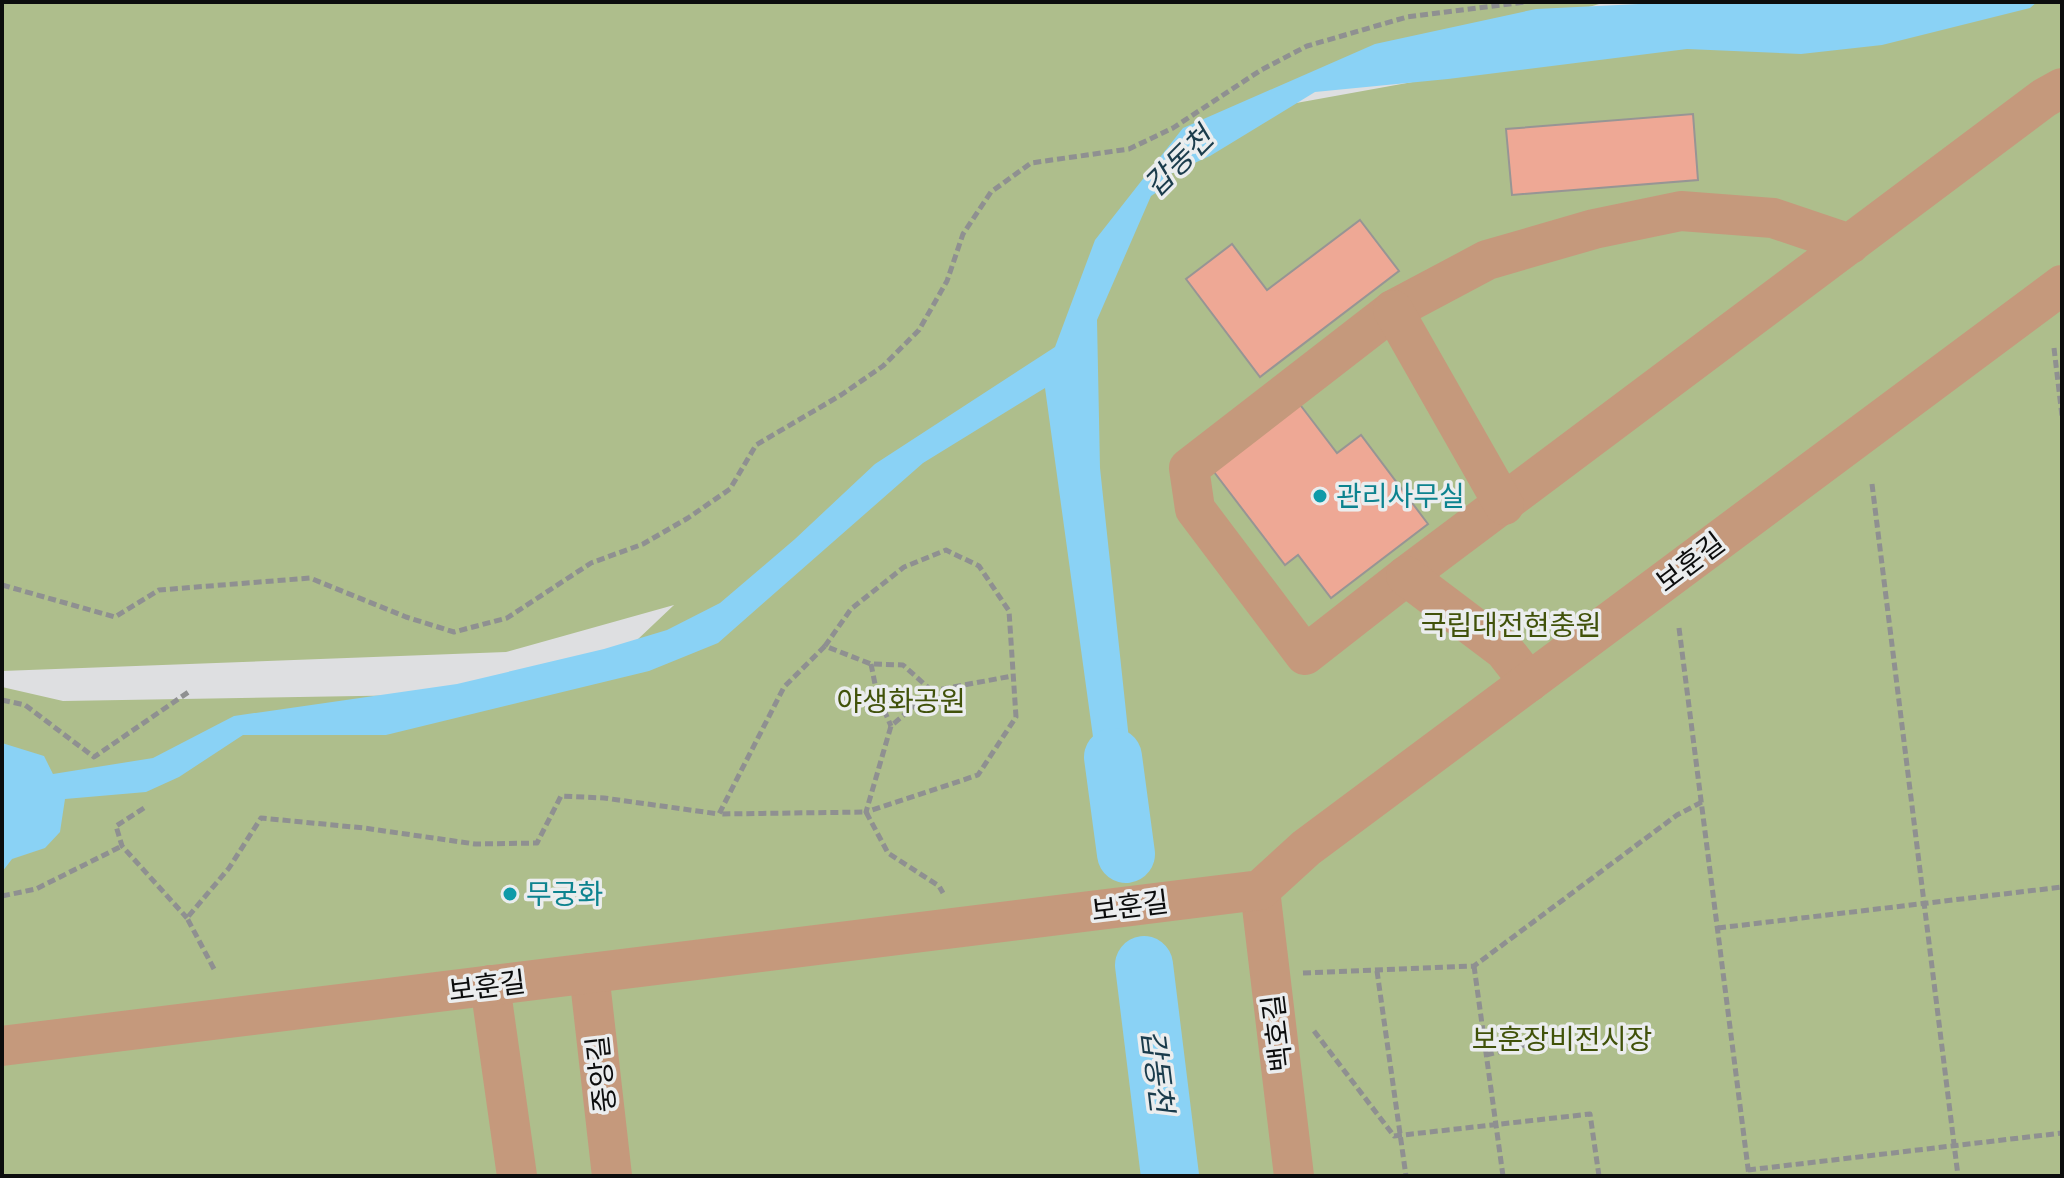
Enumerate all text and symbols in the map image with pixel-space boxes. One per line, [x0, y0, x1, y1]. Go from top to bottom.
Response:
water label: 갑동천 [1136, 116, 1223, 204]
place label: 관리사무실 [1336, 478, 1465, 513]
marker: 관리사무실 [1311, 487, 1329, 505]
street label: 보훈길 [1648, 524, 1731, 599]
park label: 국립대전현충원 [1421, 607, 1601, 642]
park label: 야생화공원 [837, 683, 965, 718]
place label: 무궁화 [526, 876, 603, 911]
street label: 보훈길 [1089, 883, 1170, 928]
marker: 무궁화 [501, 885, 519, 903]
street label: 보훈길 [446, 963, 527, 1008]
street label: 백호길 [1254, 993, 1299, 1074]
park label: 보훈장비전시장 [1472, 1021, 1652, 1056]
water label: 갑동천 [1134, 1027, 1182, 1118]
street label: 중앙길 [579, 1034, 622, 1114]

